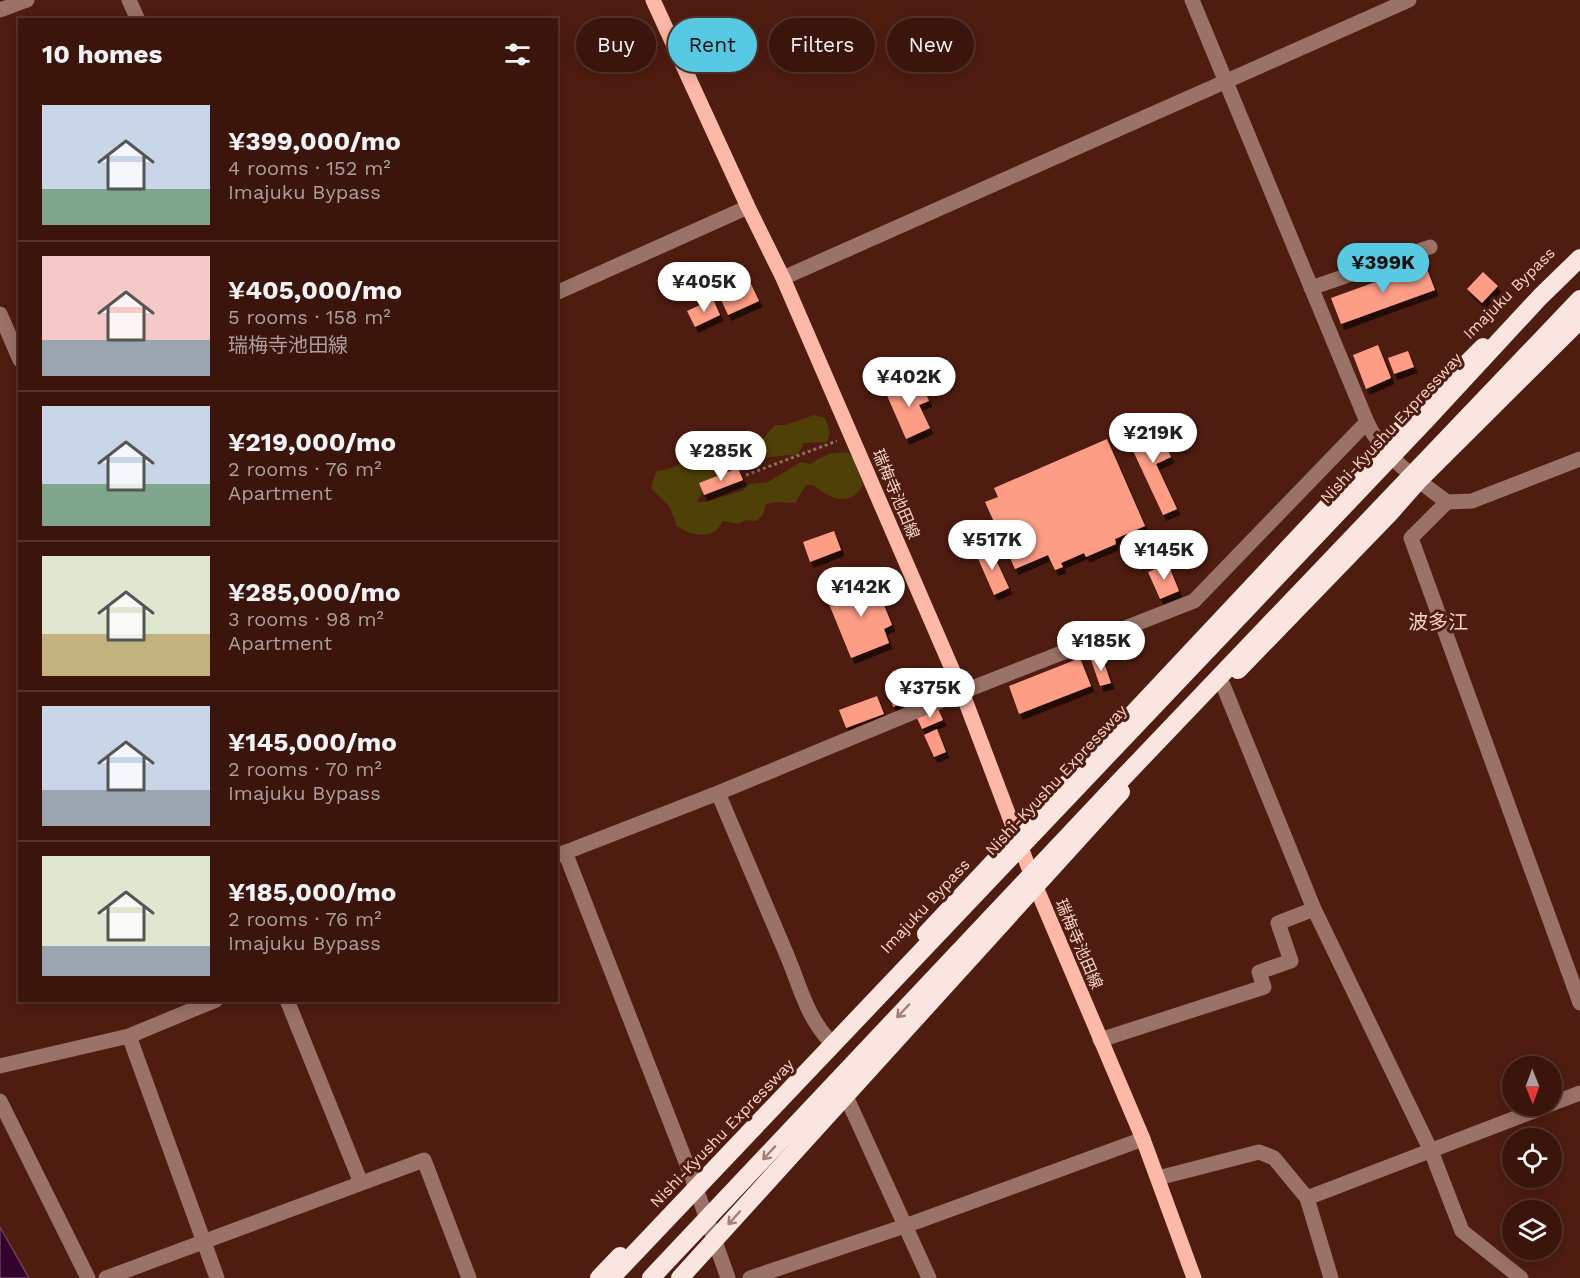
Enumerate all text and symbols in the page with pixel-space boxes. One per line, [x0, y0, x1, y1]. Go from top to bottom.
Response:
chip: Buy [576, 18, 656, 72]
chip: Rent [668, 18, 757, 72]
chip: Filters [769, 18, 875, 72]
chip: New [887, 18, 974, 72]
icon: filters [501, 38, 534, 71]
text: 10 homes [42, 39, 162, 69]
text: ¥399,000/mo [228, 126, 401, 156]
icon: home [90, 129, 162, 201]
text: 4 rooms · 152 m² [228, 156, 391, 180]
text: Imajuku Bypass [228, 180, 381, 204]
pin: ¥399K [1341, 243, 1425, 294]
street label: Imajuku Bypass [1459, 243, 1559, 343]
text: ¥399K [1351, 250, 1415, 274]
pin: ¥405K [662, 262, 746, 313]
text: ¥405K [672, 269, 736, 293]
text: ¥405,000/mo [228, 275, 402, 305]
icon: home [90, 280, 162, 352]
text: 5 rooms · 158 m² [228, 305, 391, 329]
text: 瑞梅寺池田線 [228, 333, 348, 357]
street label: Nishi-Kyushu Expressway [1316, 348, 1466, 507]
pin: ¥402K [867, 357, 951, 408]
text: ¥402K [877, 364, 941, 388]
pin: ¥219K [1111, 413, 1195, 464]
text: ¥219K [1123, 420, 1183, 444]
text: ¥219,000/mo [228, 427, 396, 457]
icon: home [90, 430, 162, 502]
pin: ¥285K [679, 431, 763, 482]
text: ¥285K [689, 438, 753, 462]
street label: 瑞梅寺池田線 [868, 446, 924, 542]
text: 2 rooms · 76 m² [228, 457, 381, 481]
text: Apartment [228, 481, 332, 505]
pin: ¥517K [950, 520, 1034, 571]
text: ¥517K [962, 527, 1022, 551]
pin: ¥145K [1122, 530, 1206, 581]
text: ¥145K [1134, 537, 1194, 561]
pin: ¥142K [819, 567, 903, 618]
text: ¥142K [831, 574, 891, 598]
text: ¥285,000/mo [228, 577, 401, 607]
icon: home [90, 580, 162, 652]
text: 3 rooms · 98 m² [228, 607, 384, 631]
district label: 波多江 [1408, 610, 1468, 634]
pin: ¥185K [1059, 621, 1143, 672]
text: ¥185K [1071, 628, 1131, 652]
text: Apartment [228, 631, 332, 655]
pin: ¥375K [888, 668, 972, 719]
text: ¥375K [899, 675, 961, 699]
street label: Nishi-Kyushu Expressway [981, 700, 1131, 859]
text: ¥145,000/mo [228, 727, 397, 757]
icon: home [90, 730, 162, 802]
text: 2 rooms · 70 m² [228, 757, 382, 781]
text: Imajuku Bypass [228, 781, 381, 805]
street label: Imajuku Bypass [876, 855, 974, 957]
text: ¥185,000/mo [228, 877, 396, 907]
icon: home [90, 880, 162, 952]
street label: 瑞梅寺池田線 [1051, 896, 1107, 992]
text: 2 rooms · 76 m² [228, 907, 381, 931]
text: Imajuku Bypass [228, 931, 381, 955]
one-way arrow [896, 1003, 910, 1018]
street label: Nishi-Kyushu Expressway [646, 1054, 798, 1211]
north arrow [1502, 1056, 1562, 1116]
map controls [1502, 1056, 1562, 1260]
button: locate [1502, 1128, 1562, 1188]
one-way arrow [762, 1145, 776, 1160]
button: layers [1502, 1200, 1562, 1260]
one-way arrow [727, 1210, 741, 1225]

